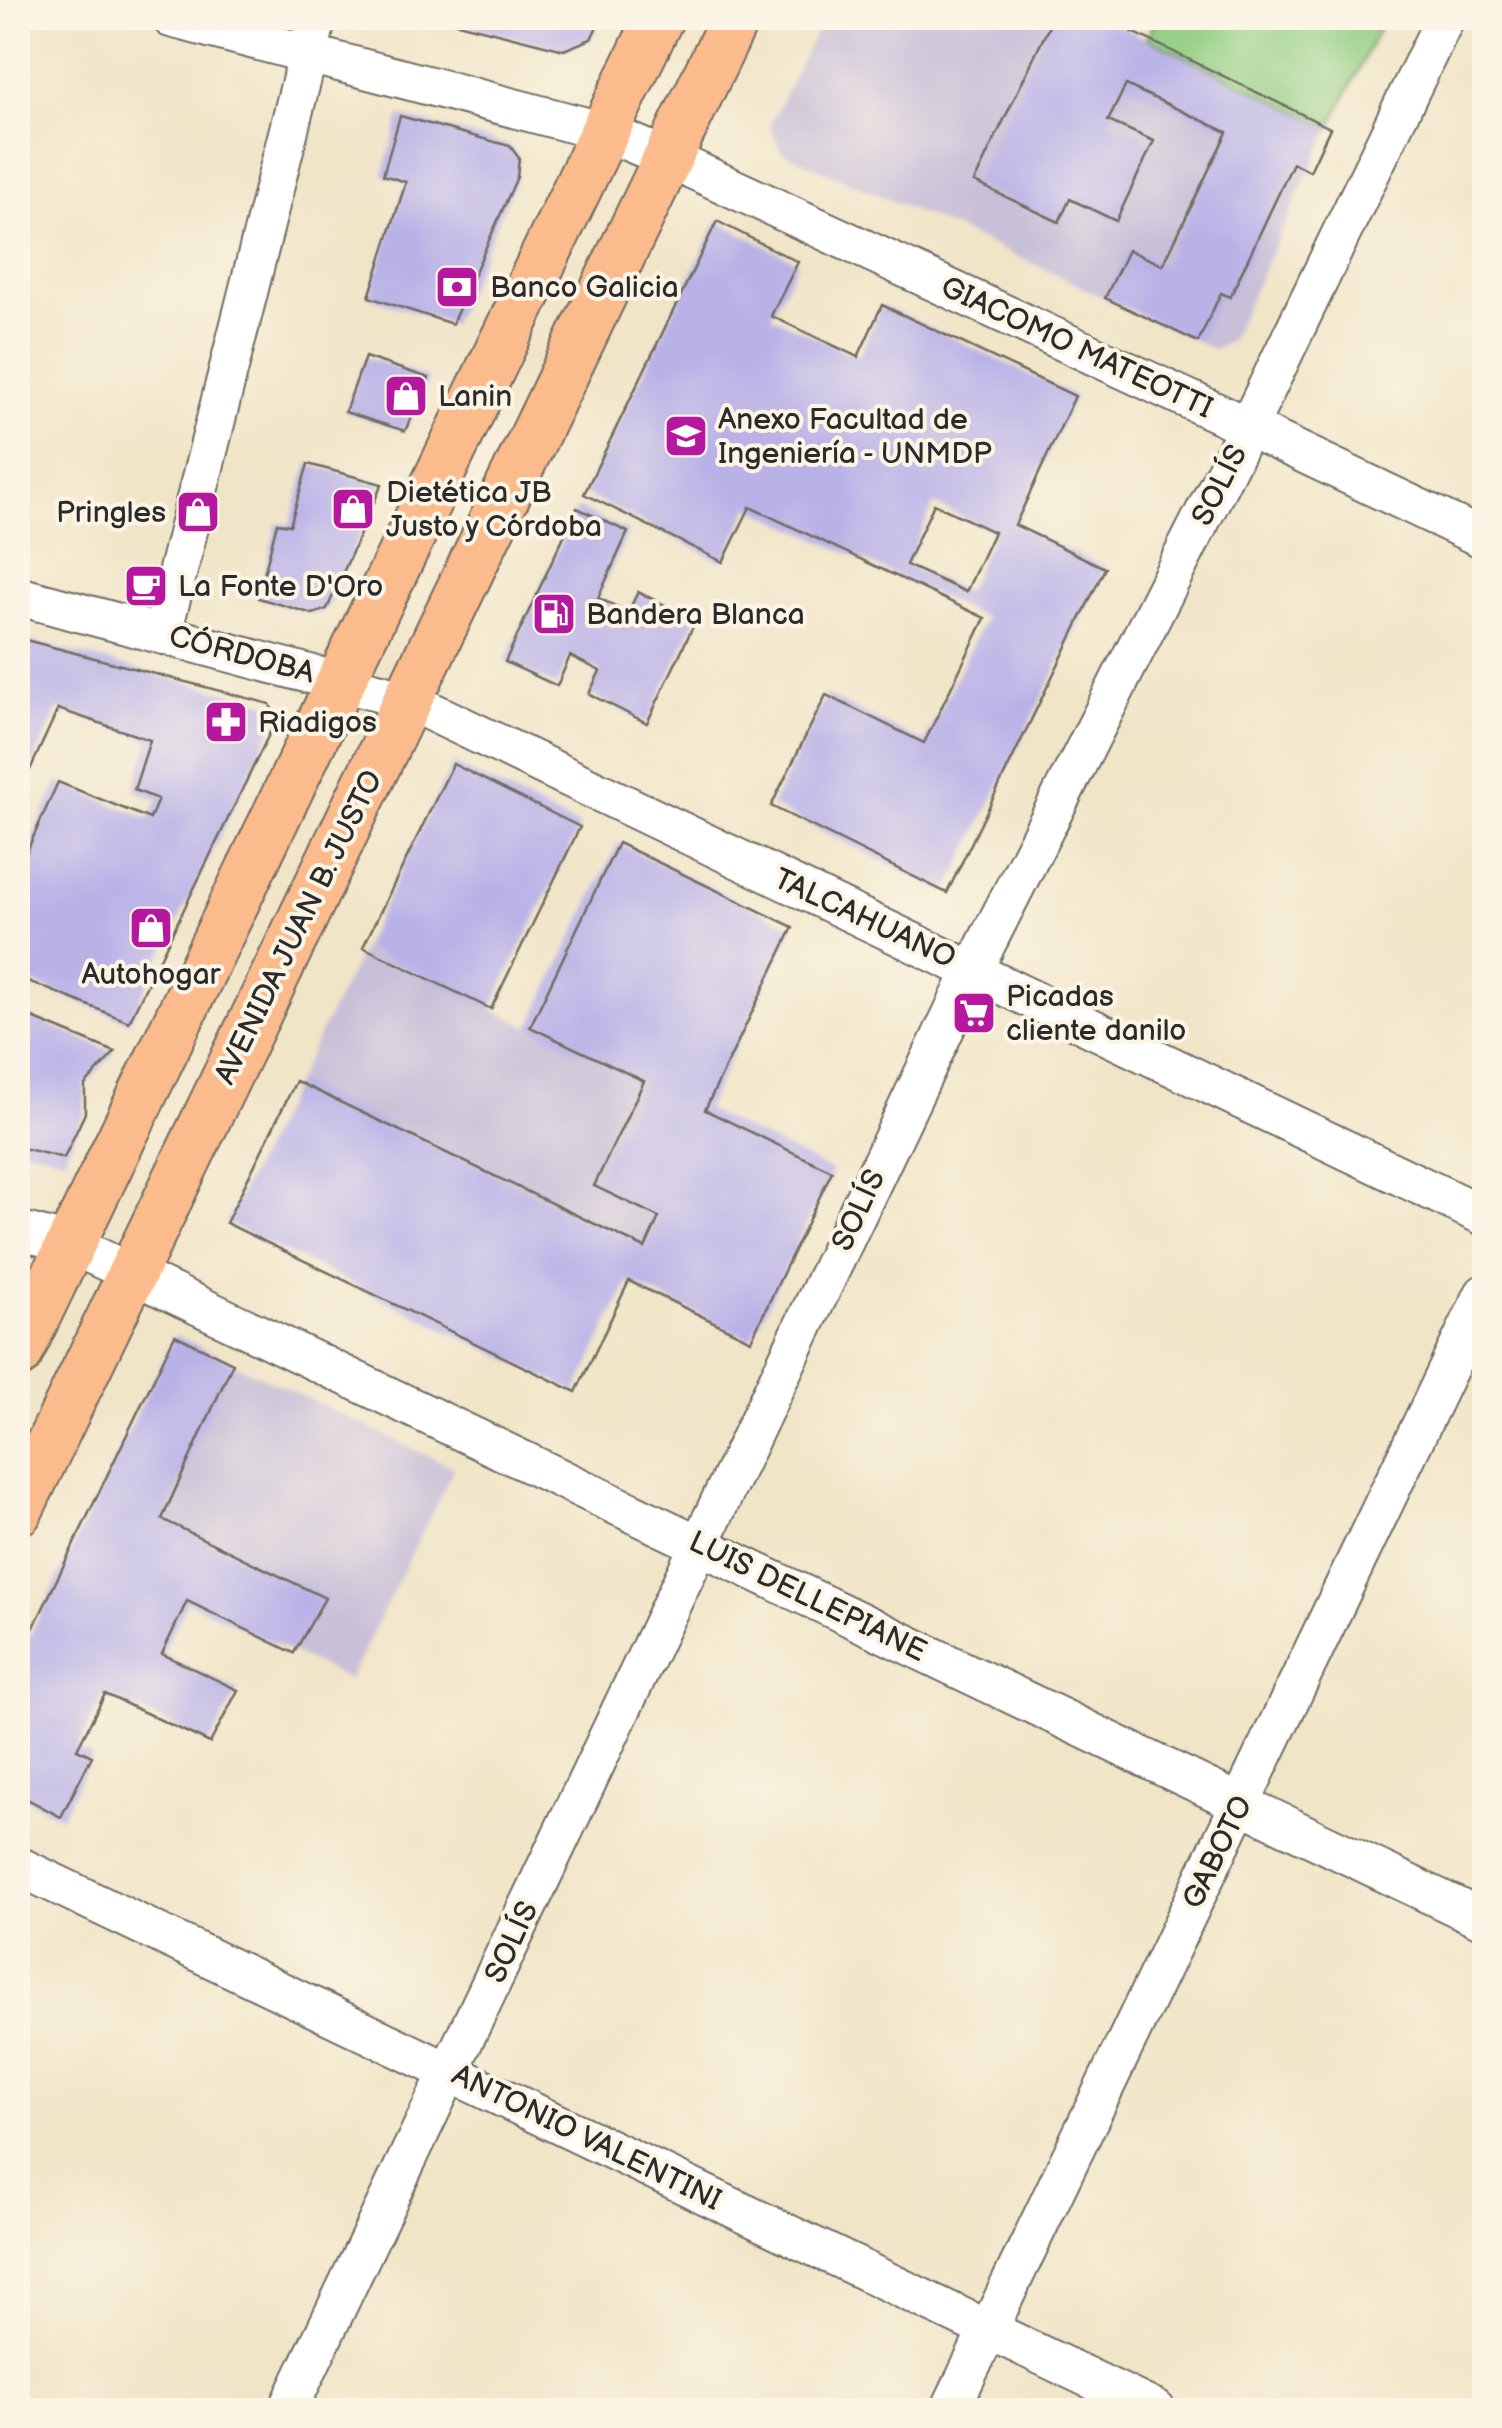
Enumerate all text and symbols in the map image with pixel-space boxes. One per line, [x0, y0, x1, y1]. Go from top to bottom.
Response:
bank icon: Banco Galicia [434, 264, 480, 310]
street label: GIACOMO MATEOTTI [935, 269, 1218, 427]
place label: Banco Galicia [490, 270, 679, 306]
shop icon: Lanin [383, 373, 429, 419]
place label: Lanin [438, 379, 512, 415]
place label: Anexo Facultad de Ingeniería - UNMDP [718, 402, 992, 472]
school or university icon: Anexo Facultad de Ingeniería - UNMDP [663, 413, 709, 459]
street label: SOLÍS [1184, 439, 1255, 532]
place label: Dietética JB Justo y Córdoba [386, 475, 602, 545]
shop icon: Dietética JB Justo y Córdoba [330, 486, 376, 532]
shop icon: Pringles [175, 489, 221, 535]
place label: Pringles [56, 495, 166, 531]
cafe icon: La Fonte D'Oro [123, 563, 169, 609]
place label: La Fonte D'Oro [178, 569, 383, 605]
fuel station icon: Bandera Blanca [531, 591, 577, 637]
place label: Bandera Blanca [586, 597, 805, 633]
street label: CÓRDOBA [165, 617, 319, 692]
pharmacy icon: Riadigos [203, 699, 249, 745]
place label: Riadigos [258, 705, 377, 741]
street label: AVENIDA JUAN B. JUSTO [207, 765, 391, 1090]
street label: TALCAHUANO [768, 861, 961, 977]
shop icon: Autohogar [128, 905, 174, 951]
place label: Autohogar [82, 957, 222, 993]
place label: Picadas cliente danilo [1006, 979, 1186, 1049]
supermarket icon: Picadas cliente danilo [951, 990, 997, 1036]
street label: SOLÍS [824, 1164, 893, 1257]
street label: LUIS DELLEPIANE [683, 1524, 932, 1670]
street label: GABOTO [1175, 1790, 1261, 1915]
street label: SOLÍS [477, 1896, 546, 1989]
street label: ANTONIO VALENTINI [446, 2057, 727, 2219]

